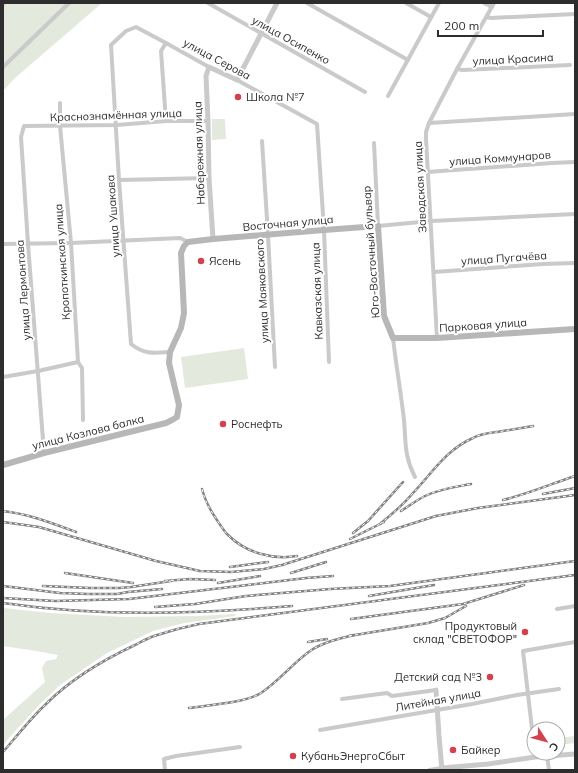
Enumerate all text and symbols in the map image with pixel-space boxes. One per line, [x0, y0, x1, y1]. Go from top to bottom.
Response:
scale bar [438, 12, 543, 38]
street label: улица Осипенко [250, 13, 332, 67]
text: 200 m [444, 18, 479, 33]
street label: улица Серова [181, 35, 253, 83]
street label: улица Красина [472, 50, 554, 68]
place label: Школа №7 [246, 90, 305, 104]
marker: Школа №7 [233, 92, 243, 102]
street label: Набережная улица [190, 101, 208, 205]
street label: Краснознамённая улица [50, 106, 182, 124]
street label: Заводская улица [411, 141, 429, 233]
street label: улица Коммунаров [449, 147, 551, 169]
street label: улица Ушакова [103, 174, 123, 258]
street label: Юго-Восточный бульвар [359, 185, 383, 319]
street label: Кропоткинская улица [51, 203, 73, 321]
street label: Восточная улица [242, 212, 334, 234]
street label: улица Маяковского [252, 238, 272, 344]
street label: улица Лермонтова [13, 239, 33, 341]
street label: Кавказская улица [308, 242, 326, 340]
street label: улица Пугачёва [461, 248, 547, 268]
place label: Ясень [209, 254, 241, 268]
marker: Ясень [196, 256, 206, 266]
street label: Парковая улица [439, 315, 527, 335]
street label: улица Козлова балка [31, 411, 145, 453]
place label: Роснефть [231, 417, 283, 431]
marker: Роснефть [218, 419, 228, 429]
place label: Продуктовый склад "СВЕТОФОР" [413, 619, 517, 646]
marker: Продуктовый склад "СВЕТОФОР" [520, 627, 530, 637]
place label: Детский сад №3 [394, 670, 482, 684]
marker: Детский сад №3 [485, 672, 495, 682]
street label: Литейная улица [394, 686, 482, 714]
north arrow [526, 721, 566, 761]
text: С [546, 740, 562, 754]
place label: Байкер [461, 743, 501, 757]
marker: Байкер [448, 745, 458, 755]
place label: КубаньЭнергоСбыт [301, 749, 405, 763]
marker: КубаньЭнергоСбыт [288, 751, 298, 761]

